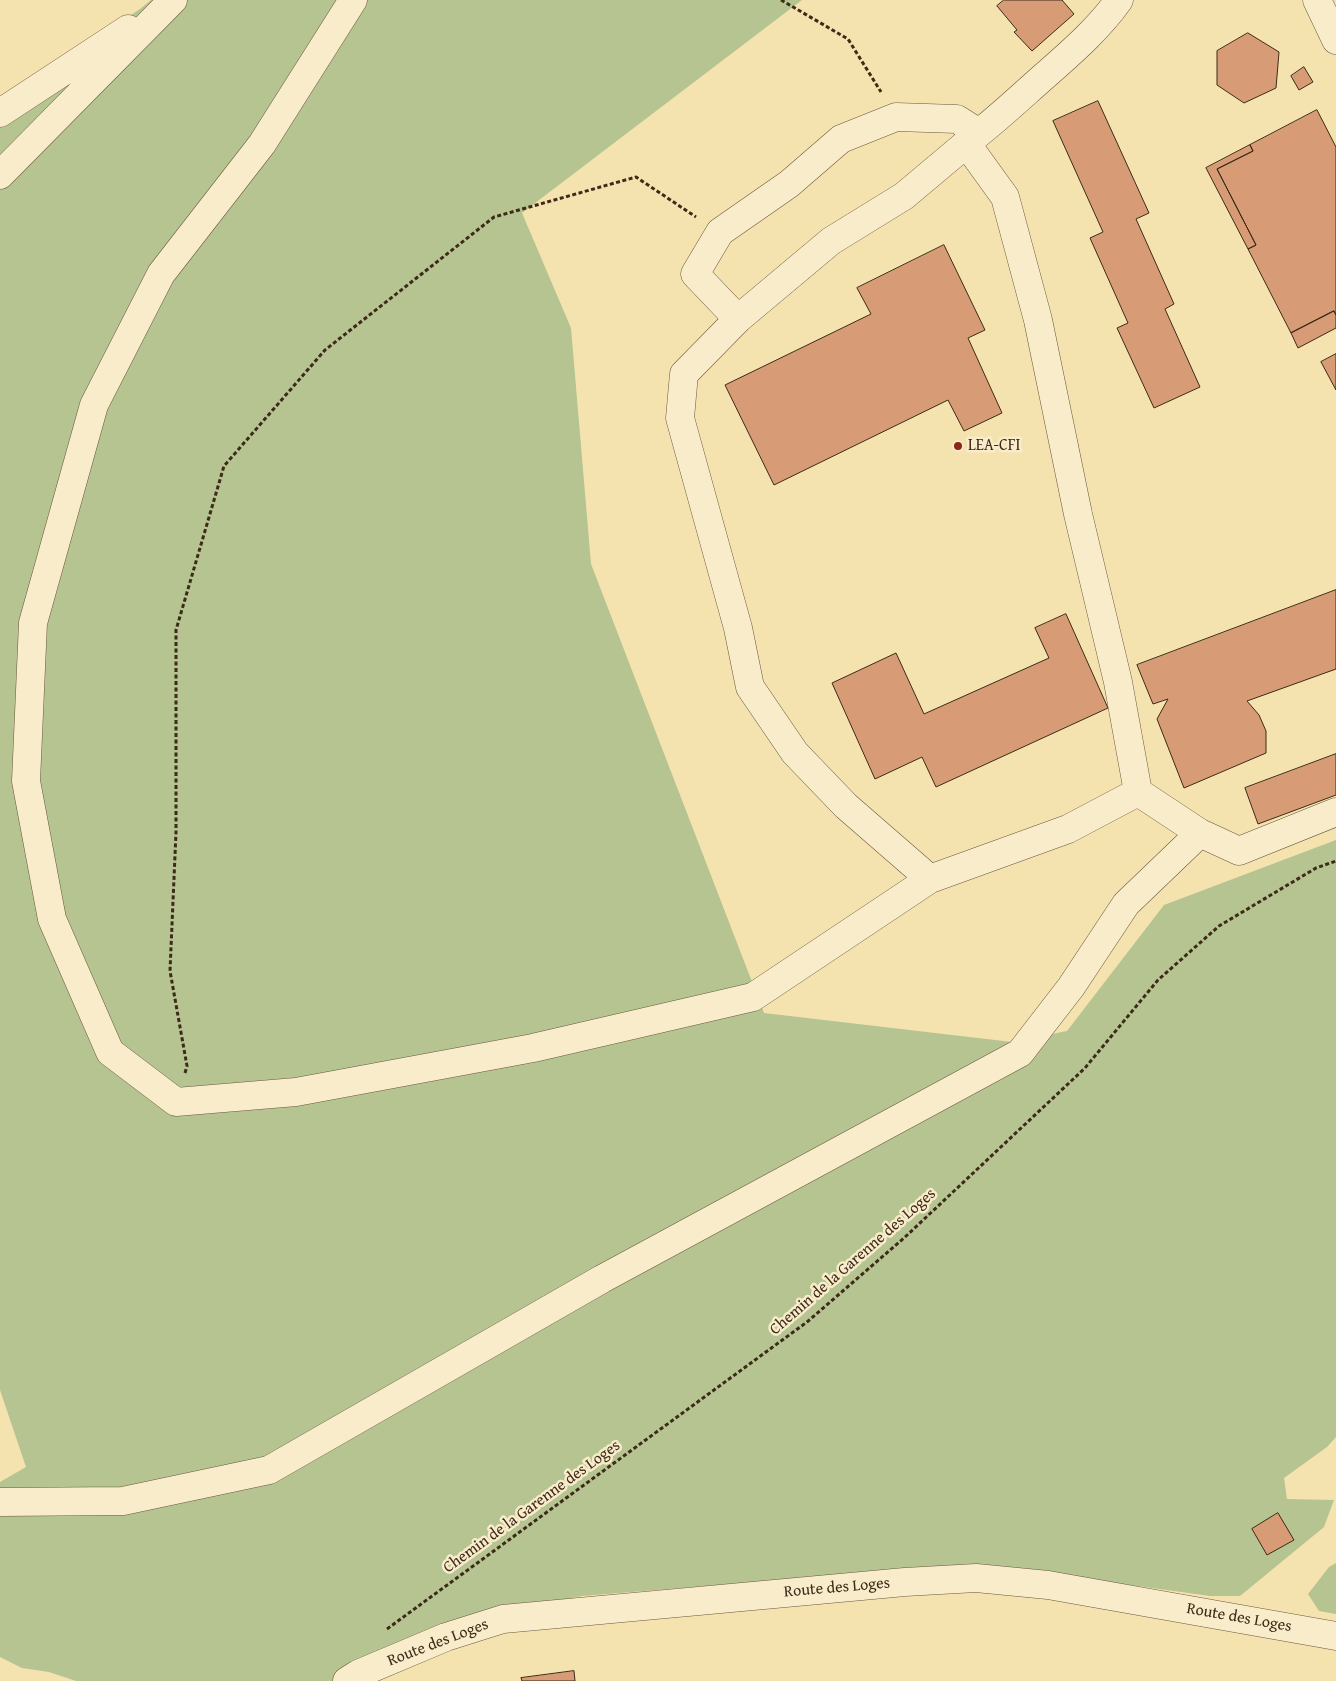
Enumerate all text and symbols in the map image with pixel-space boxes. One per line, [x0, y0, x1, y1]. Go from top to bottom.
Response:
place label: LEA-CFI [968, 436, 1021, 456]
marker: LEA-CFI [952, 440, 964, 452]
street label: Chemin de la Garenne des Loges [766, 1185, 940, 1339]
street label: Chemin de la Garenne des Loges [440, 1436, 624, 1578]
street label: Route des Loges [783, 1574, 891, 1602]
street label: Route des Loges [1185, 1599, 1293, 1637]
street label: Route des Loges [385, 1615, 491, 1671]

